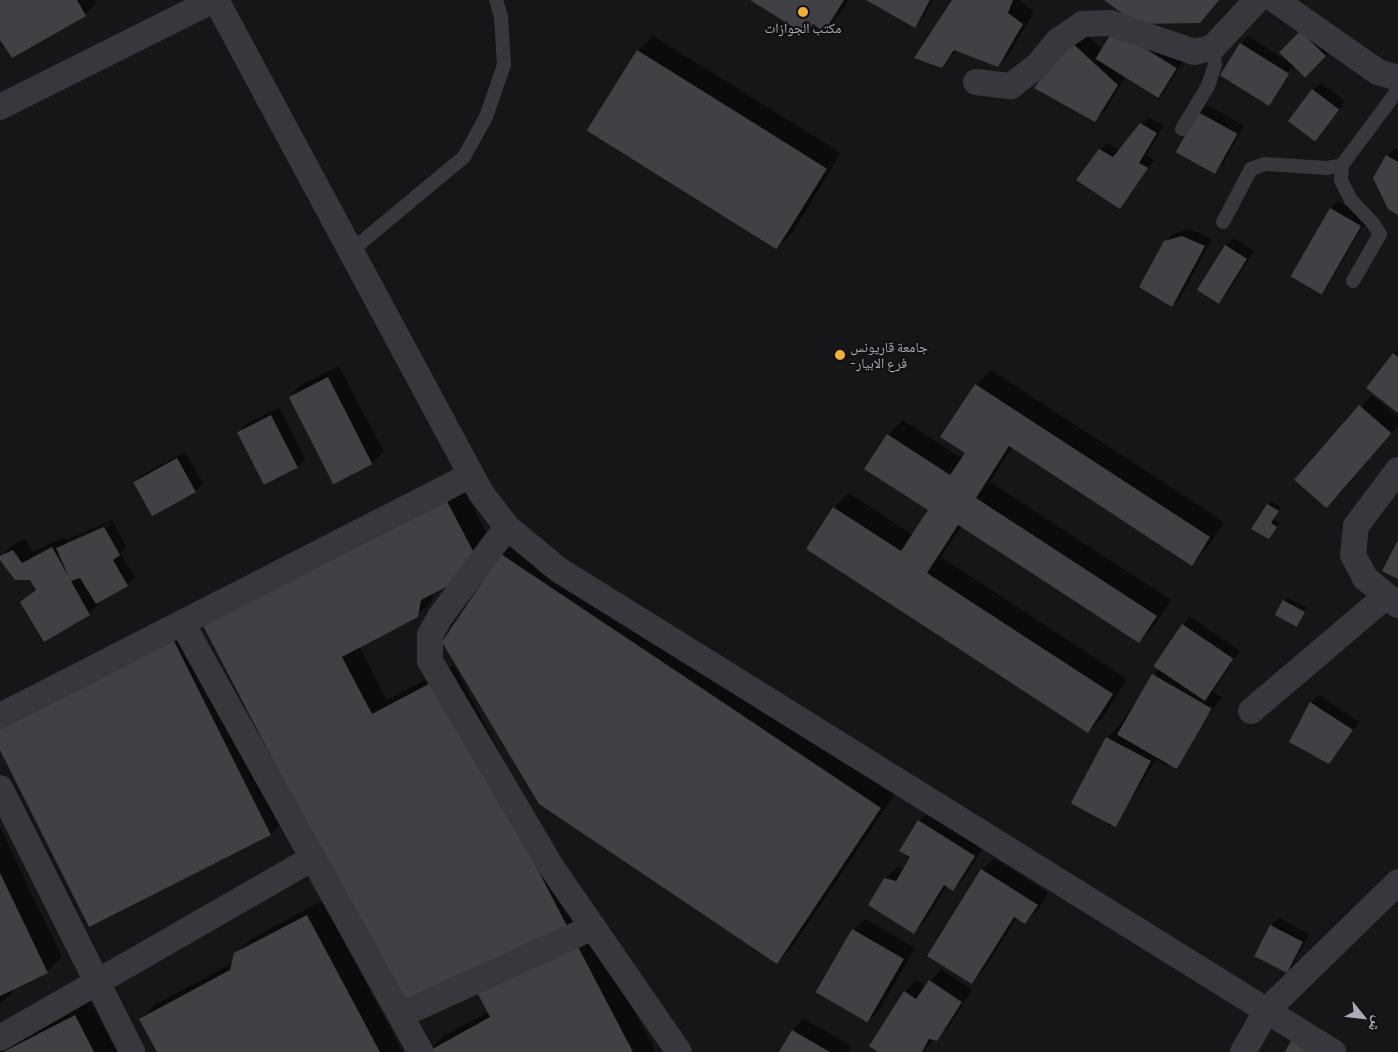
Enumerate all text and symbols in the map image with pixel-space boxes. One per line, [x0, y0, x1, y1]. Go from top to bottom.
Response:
marker: مكتب الجوازات [797, 6, 809, 18]
place label: مكتب الجوازات [764, 20, 842, 36]
place label: جامعة قاريونس -فرع الابيار [850, 339, 928, 372]
marker: جامعة قاريونس -فرع الابيار [834, 349, 846, 361]
north arrow [1338, 992, 1388, 1042]
text: ش [1366, 1014, 1388, 1035]

